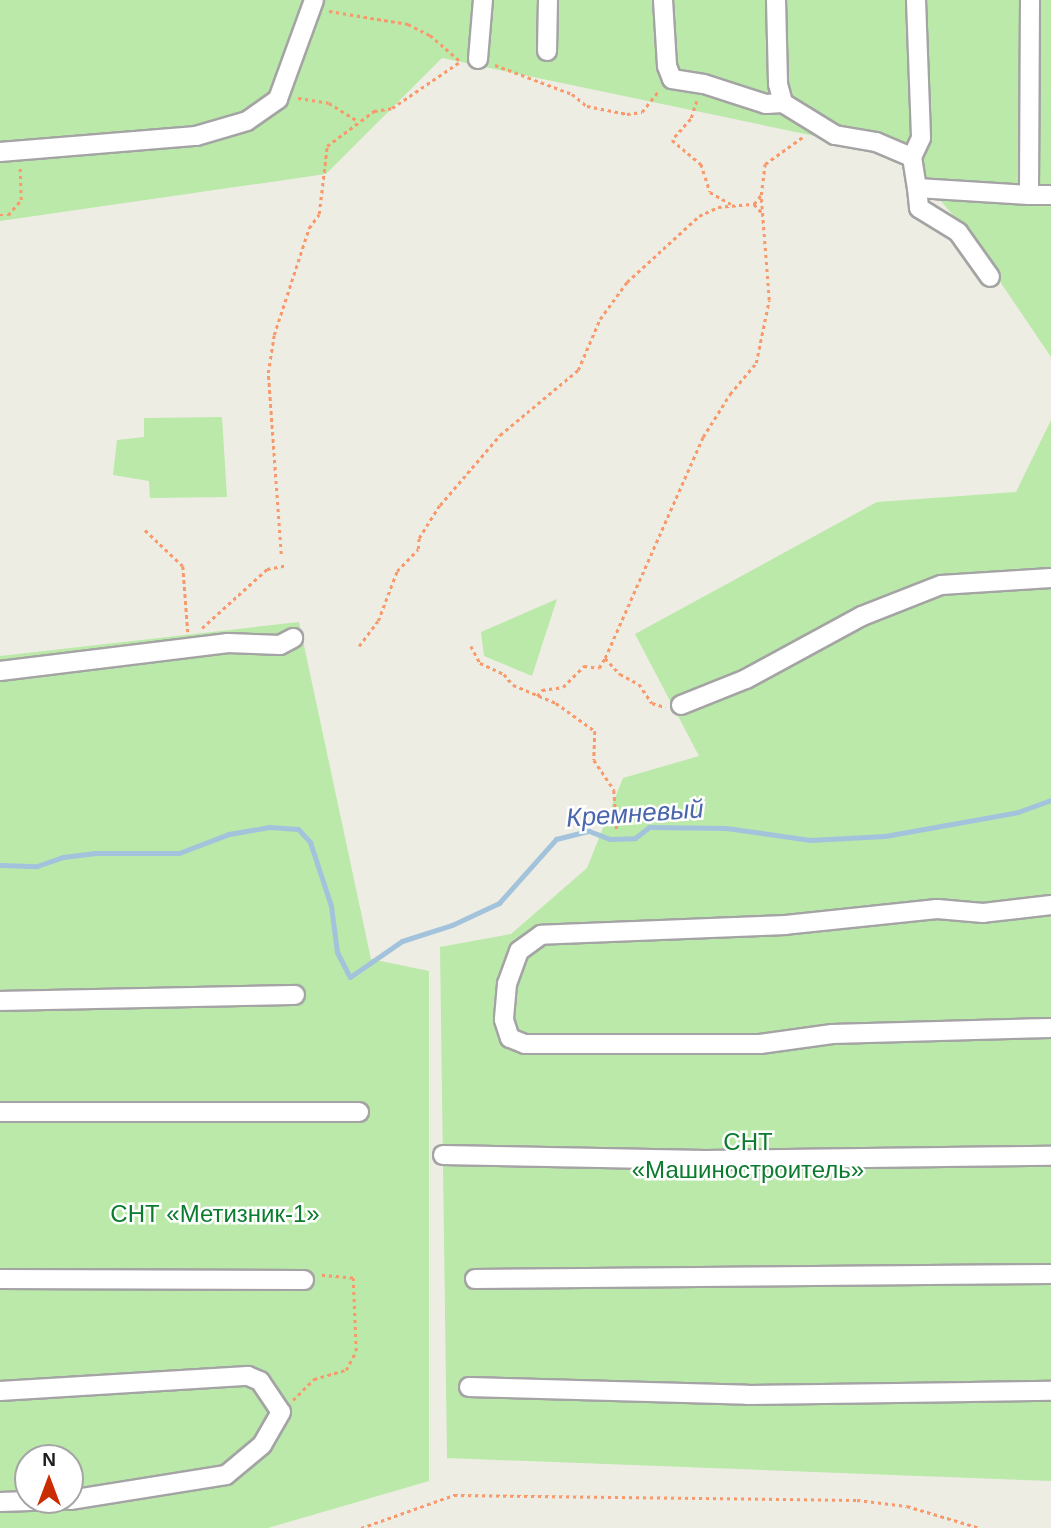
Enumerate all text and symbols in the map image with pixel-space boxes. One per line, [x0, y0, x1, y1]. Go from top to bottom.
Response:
water label: Кремневый [565, 794, 705, 834]
park label: СНТ «Машиностроитель» [632, 1128, 864, 1184]
park label: СНТ «Метизник-1» [110, 1200, 320, 1228]
north arrow [14, 1444, 84, 1514]
text: N [42, 1449, 56, 1470]

